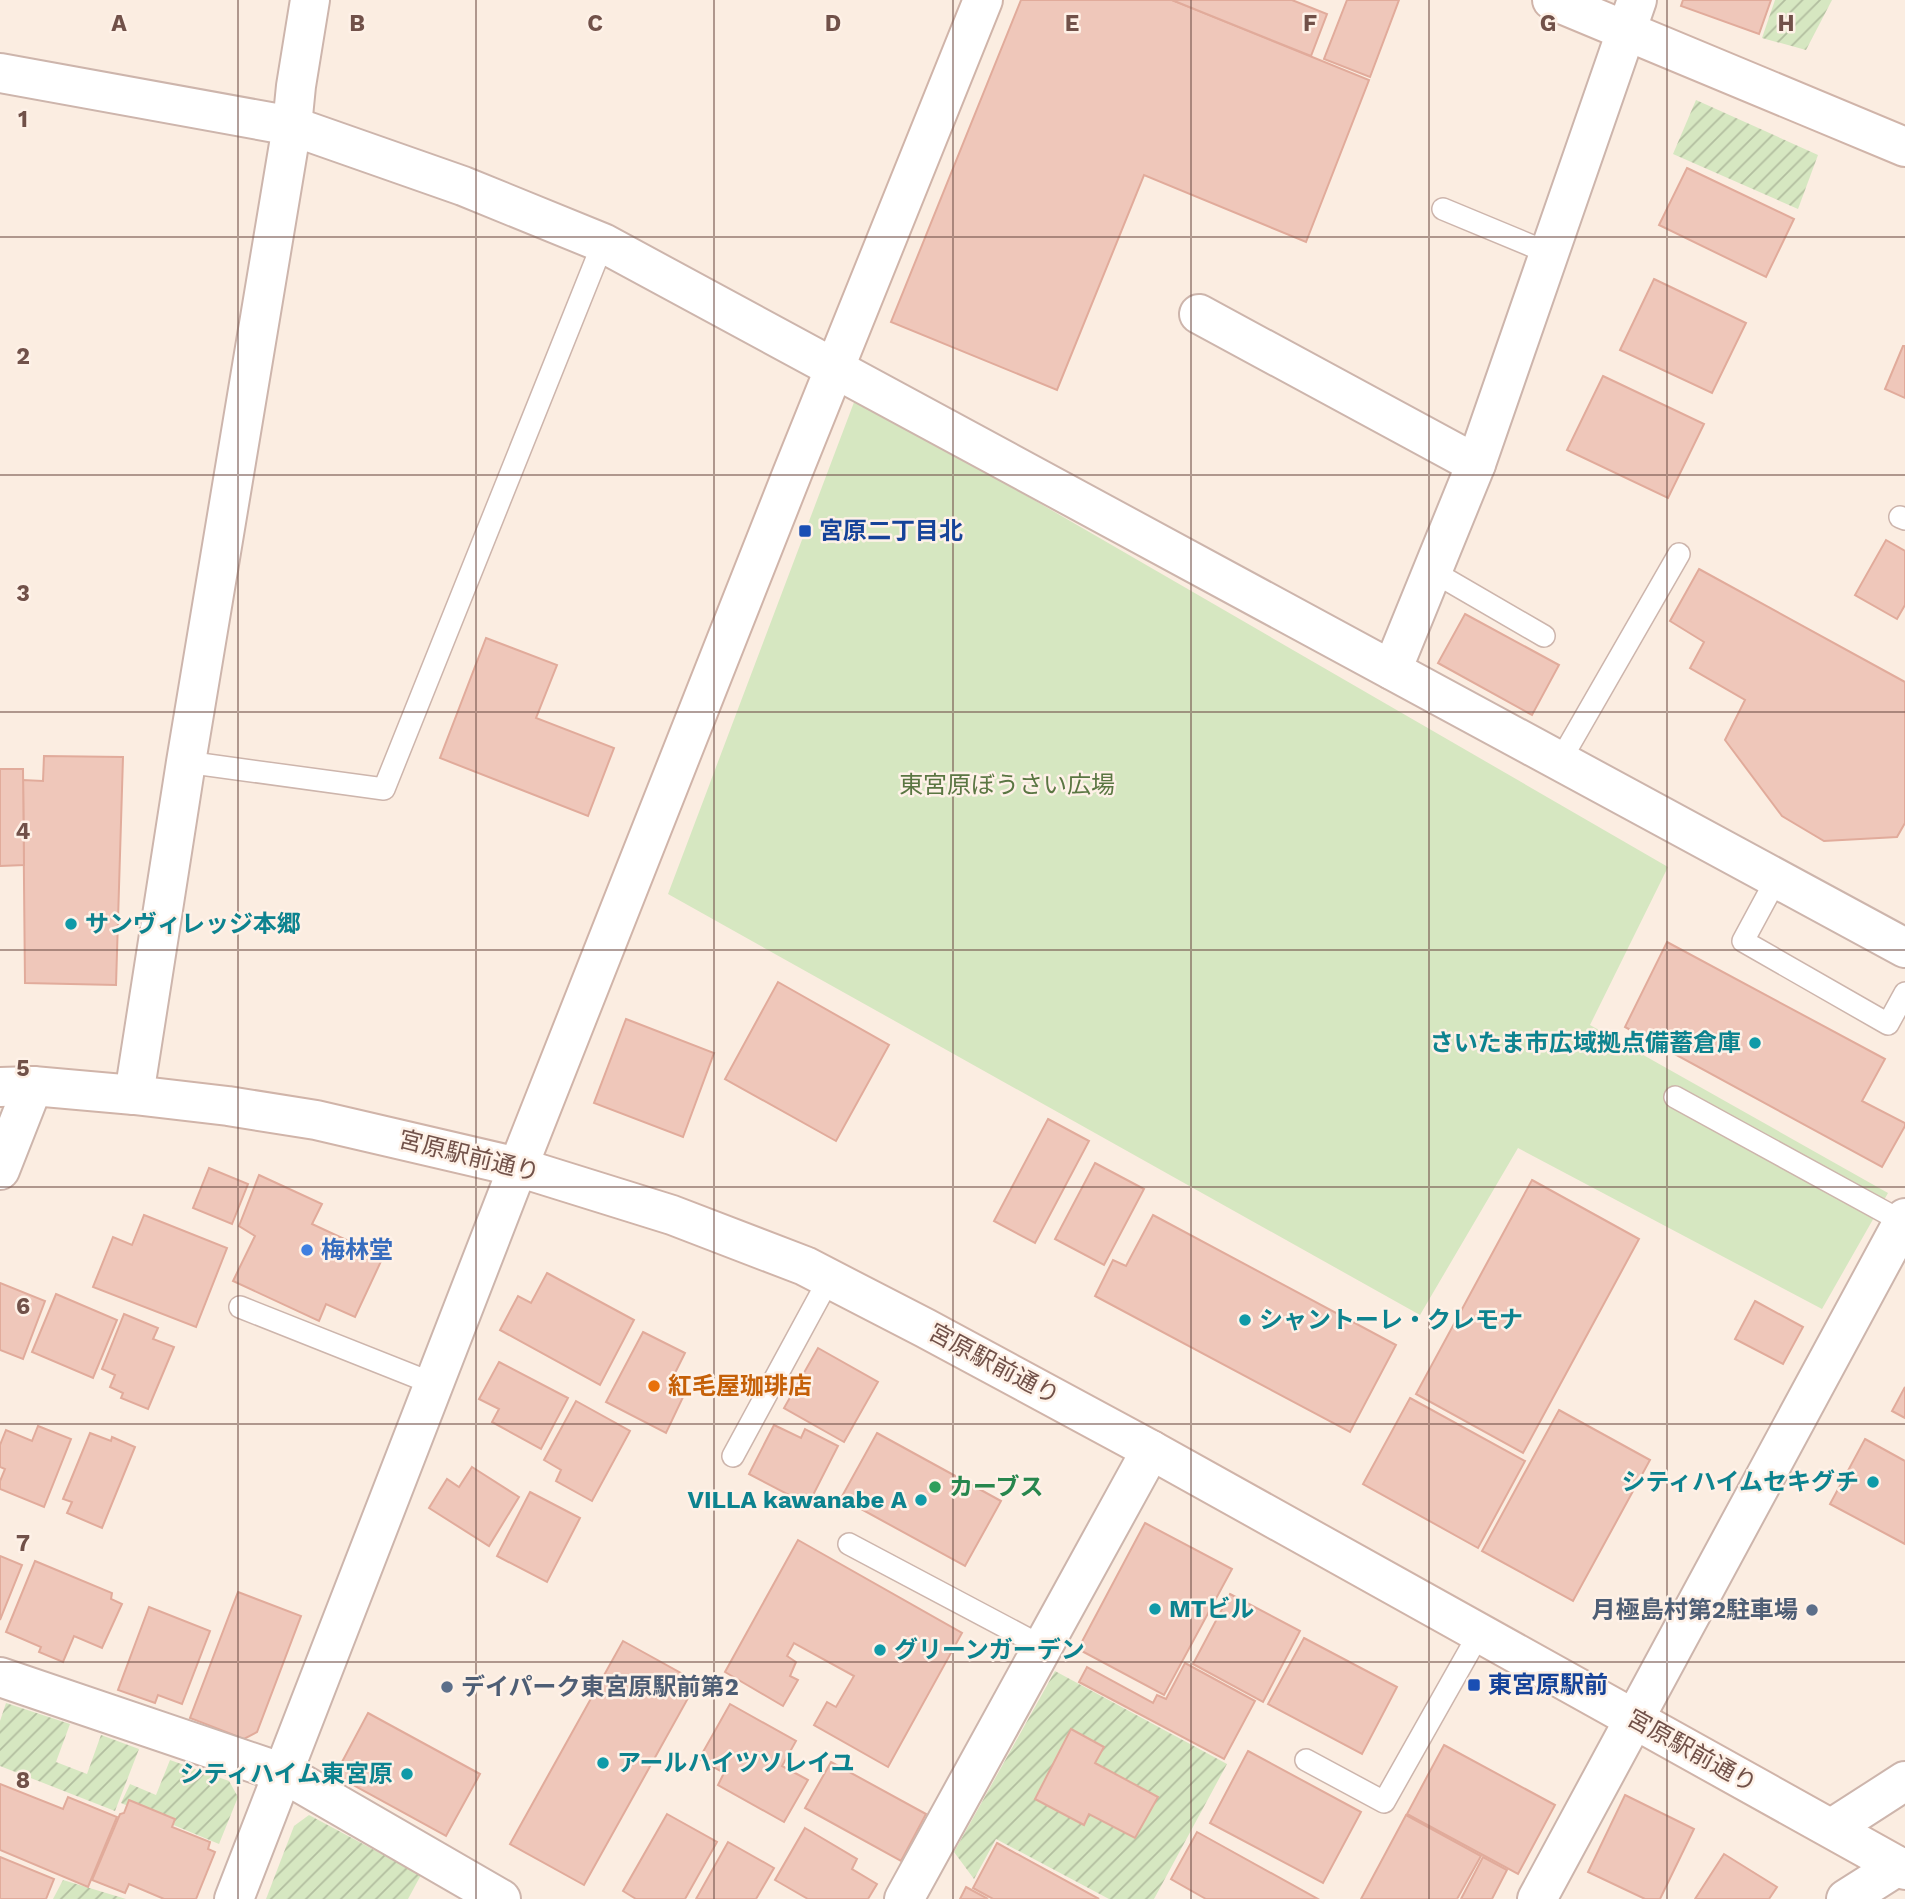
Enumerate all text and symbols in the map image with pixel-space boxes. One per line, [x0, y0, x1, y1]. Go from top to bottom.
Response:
text: A [111, 10, 127, 37]
text: B [349, 10, 365, 37]
text: C [587, 10, 603, 37]
text: D [825, 10, 841, 37]
text: E [1065, 10, 1079, 37]
text: F [1303, 10, 1317, 37]
text: G [1540, 10, 1556, 37]
text: H [1777, 10, 1795, 37]
text: 1 [18, 106, 28, 133]
text: 2 [16, 343, 30, 370]
place label: 宮原二丁目北 [819, 517, 963, 545]
marker: 宮原二丁目北 [797, 523, 813, 539]
text: 3 [16, 580, 30, 607]
park label: 東宮原ぼうさい広場 [899, 771, 1115, 799]
text: 4 [16, 818, 31, 845]
place label: サンヴィレッジ本郷 [85, 910, 301, 938]
marker: サンヴィレッジ本郷 [63, 916, 79, 932]
place label: さいたま市広域拠点備蓄倉庫 [1430, 1029, 1741, 1057]
marker: さいたま市広域拠点備蓄倉庫 [1747, 1035, 1763, 1051]
text: 5 [16, 1055, 30, 1082]
street label: 宮原駅前通り [396, 1125, 542, 1187]
place label: 梅林堂 [321, 1236, 393, 1264]
marker: 梅林堂 [299, 1242, 315, 1258]
text: 6 [16, 1293, 30, 1320]
place label: シャントーレ・クレモナ [1259, 1306, 1523, 1334]
marker: シャントーレ・クレモナ [1237, 1312, 1253, 1328]
street label: 宮原駅前通り [924, 1318, 1064, 1410]
place label: 紅毛屋珈琲店 [668, 1372, 812, 1400]
marker: 紅毛屋珈琲店 [646, 1378, 662, 1394]
place label: シティハイムセキグチ [1621, 1468, 1859, 1496]
place label: カーブス [949, 1473, 1044, 1501]
marker: シティハイムセキグチ [1865, 1474, 1881, 1490]
marker: カーブス [927, 1479, 943, 1495]
place label: VILLA kawanabe A [688, 1486, 908, 1514]
marker: VILLA kawanabe A [913, 1492, 929, 1508]
text: 7 [16, 1530, 30, 1557]
place label: MTビル [1169, 1595, 1255, 1623]
place label: 月極島村第2駐車場 [1592, 1596, 1798, 1624]
marker: MTビル [1147, 1601, 1163, 1617]
marker: 月極島村第2駐車場 [1804, 1602, 1820, 1618]
place label: グリーンガーデン [894, 1636, 1085, 1664]
marker: グリーンガーデン [872, 1642, 888, 1658]
place label: 東宮原駅前 [1488, 1671, 1608, 1699]
place label: デイパーク東宮原駅前第2 [461, 1673, 739, 1701]
marker: 東宮原駅前 [1466, 1677, 1482, 1693]
marker: デイパーク東宮原駅前第2 [439, 1679, 455, 1695]
street label: 宮原駅前通り [1622, 1704, 1762, 1798]
place label: アールハイツソレイユ [617, 1749, 855, 1777]
marker: アールハイツソレイユ [595, 1755, 611, 1771]
place label: シティハイム東宮原 [179, 1760, 393, 1788]
marker: シティハイム東宮原 [399, 1766, 415, 1782]
text: 8 [16, 1767, 30, 1794]

